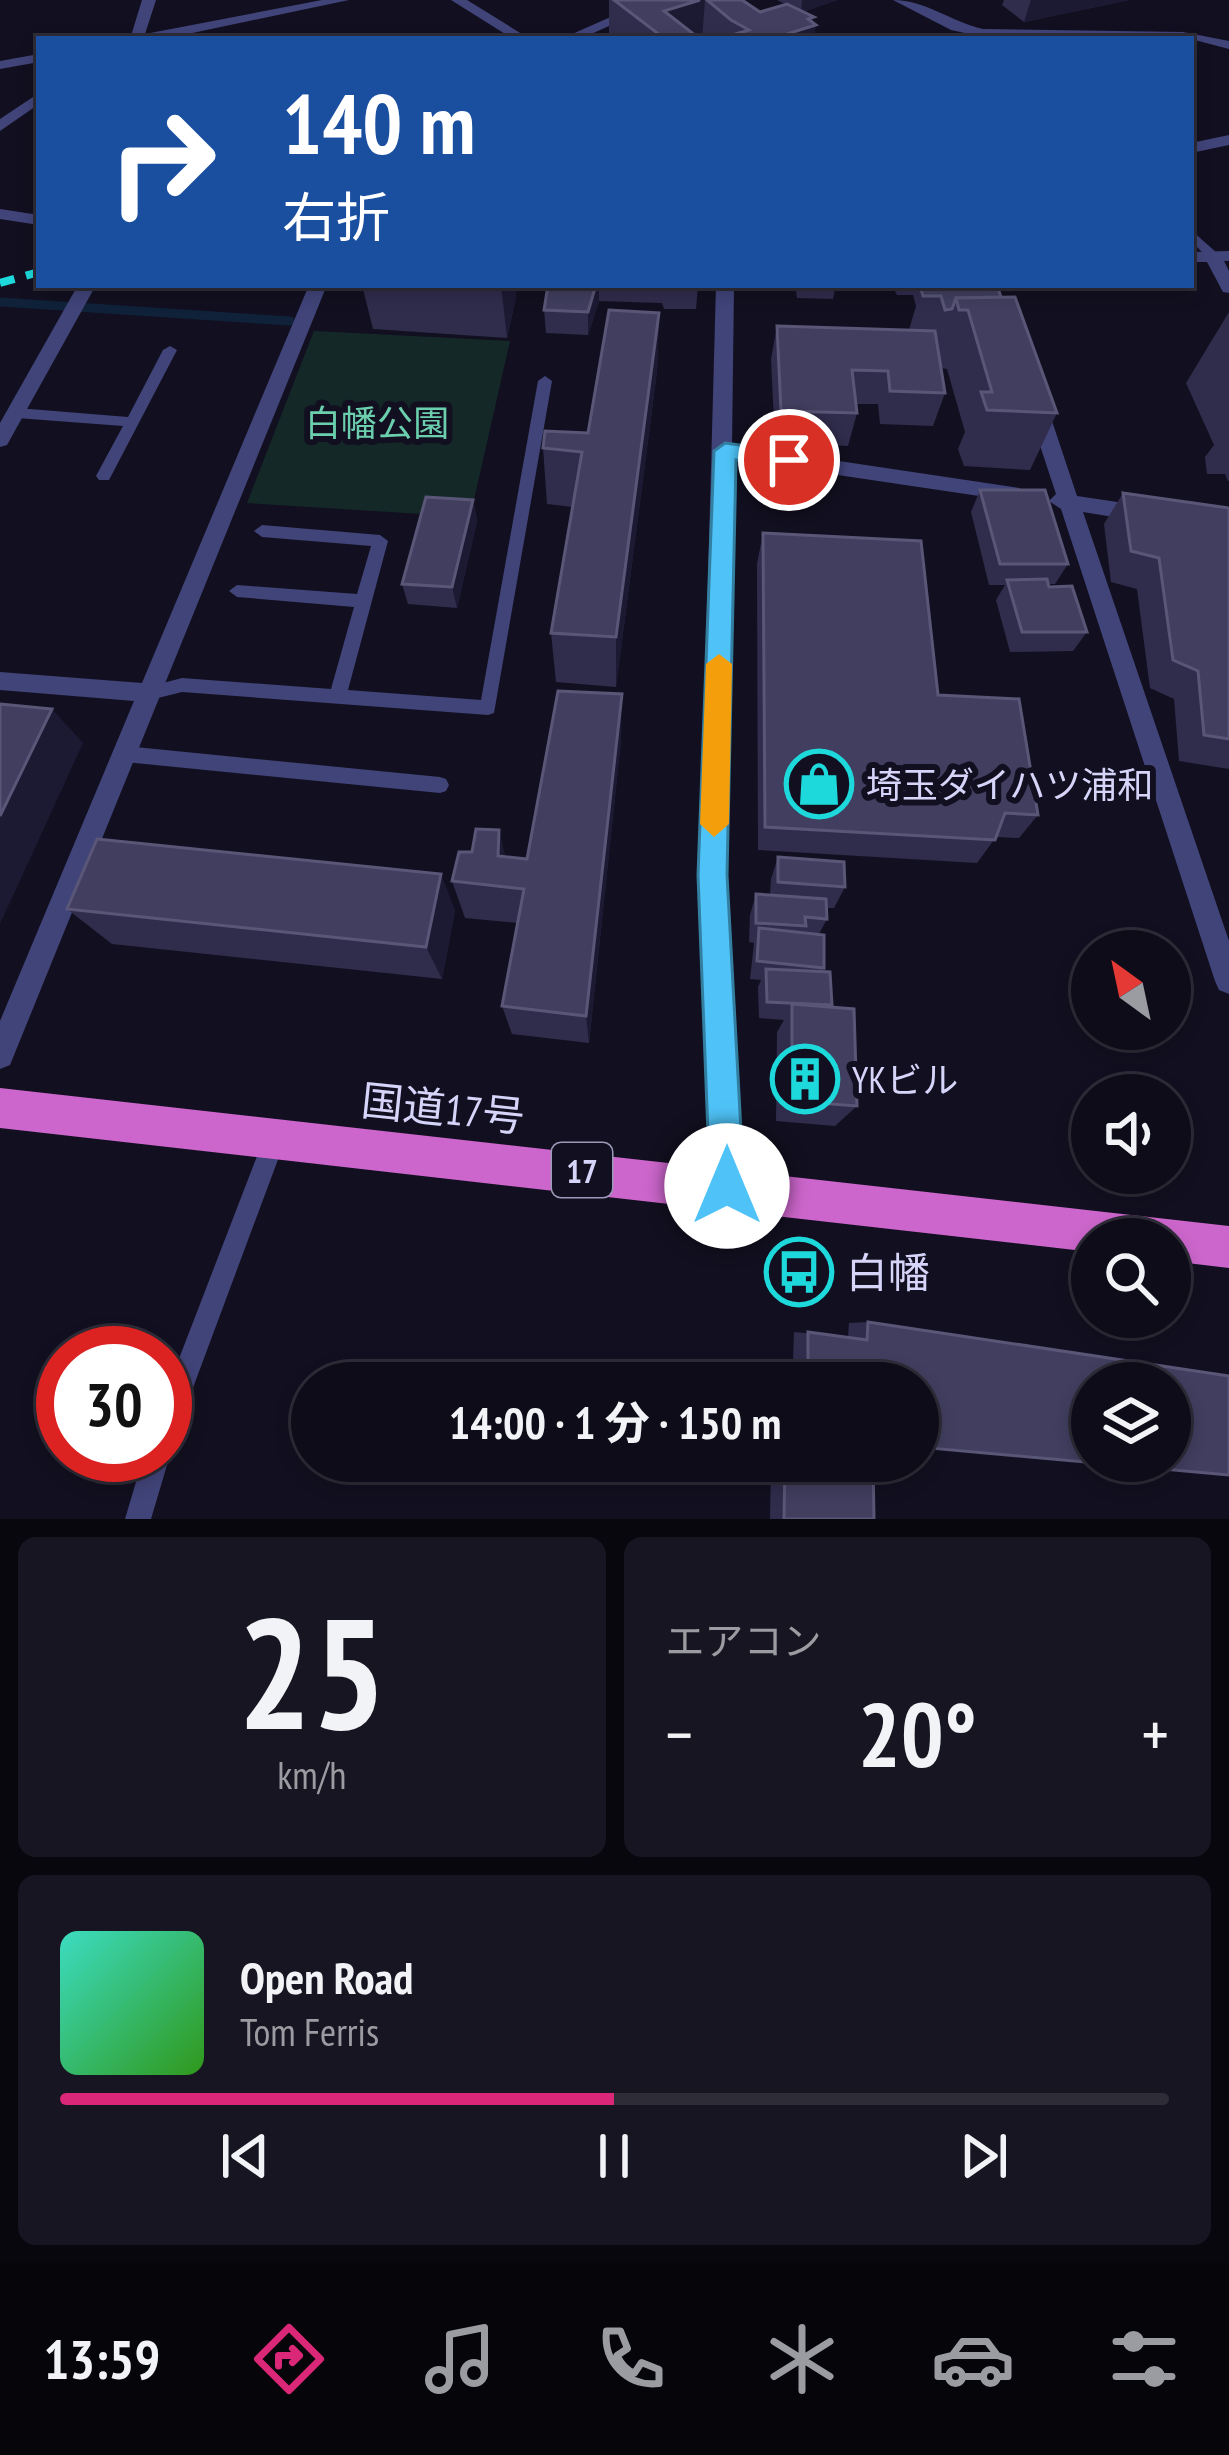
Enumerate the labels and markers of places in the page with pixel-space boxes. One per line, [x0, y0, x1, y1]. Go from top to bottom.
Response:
pin [738, 409, 840, 511]
shop icon: 埼玉ダイハツ浦和 [784, 749, 854, 819]
place label: 埼玉ダイハツ浦和 [866, 761, 1153, 808]
building icon: YKビル [770, 1044, 840, 1114]
place label: YKビル [852, 1056, 958, 1103]
bus stop icon: 白幡 [764, 1237, 834, 1307]
place label: 白幡 [846, 1245, 930, 1300]

